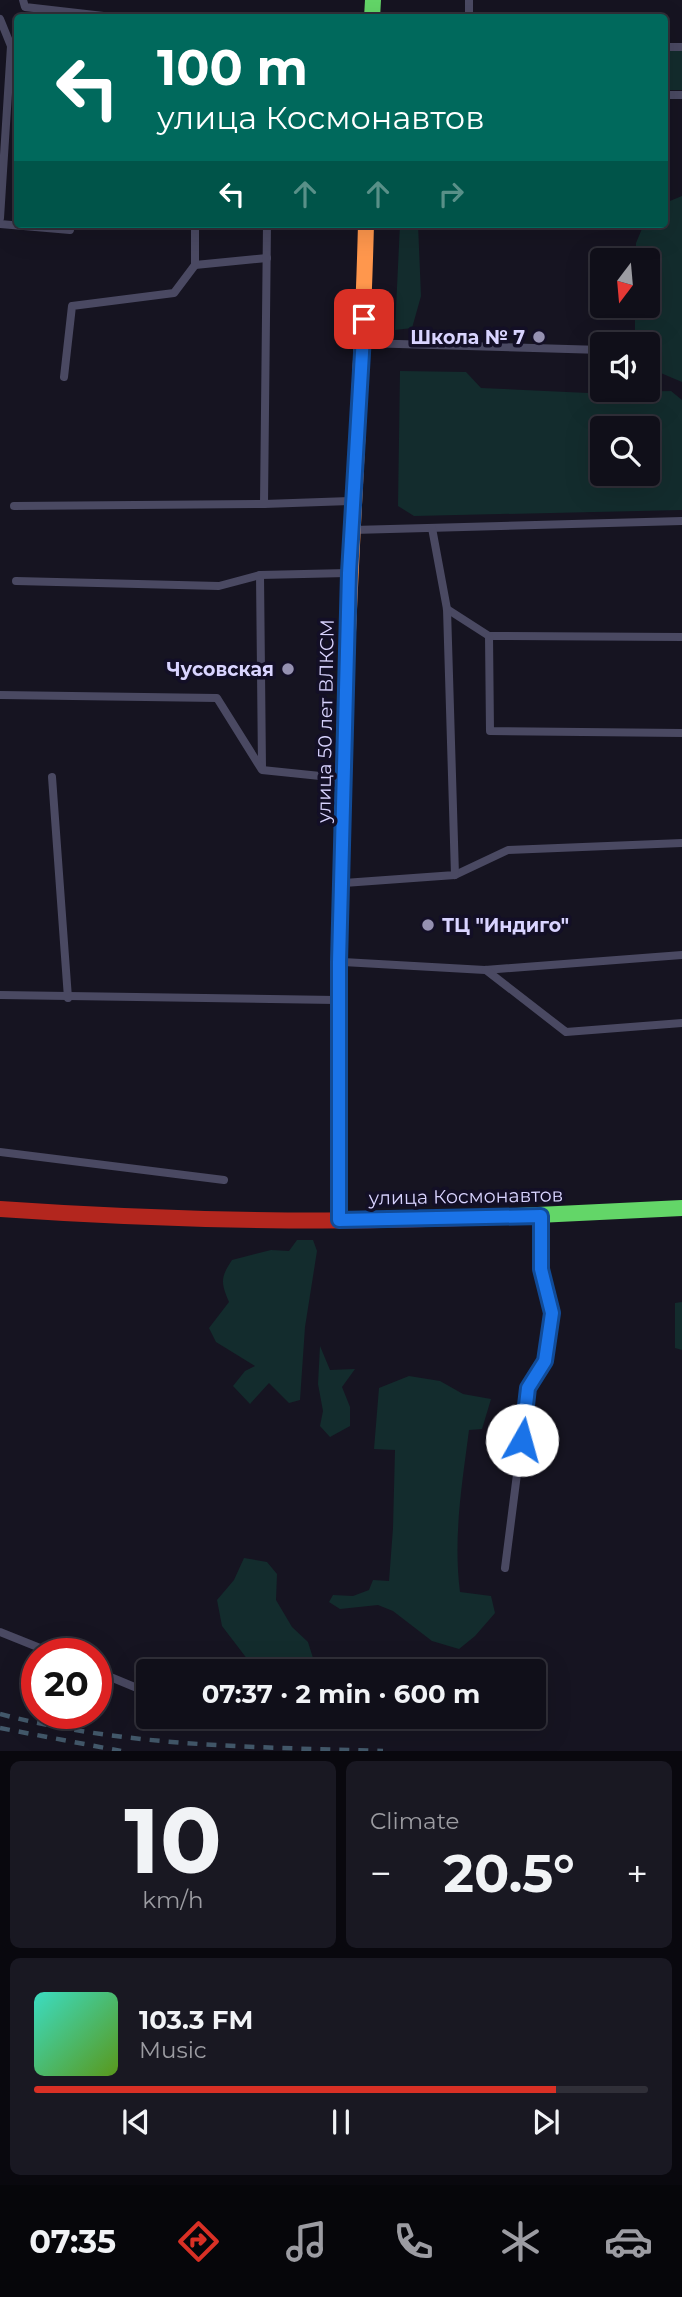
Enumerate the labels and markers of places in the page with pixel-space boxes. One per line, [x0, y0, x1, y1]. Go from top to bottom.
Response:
pin [334, 289, 394, 349]
place label: Школа № 7 [410, 326, 525, 349]
marker: Школа № 7 [531, 329, 547, 345]
place label: Чусовская [167, 658, 274, 681]
marker: Чусовская [280, 661, 296, 677]
place label: ТЦ "Индиго" [442, 914, 569, 937]
marker: ТЦ "Индиго" [420, 917, 436, 933]

